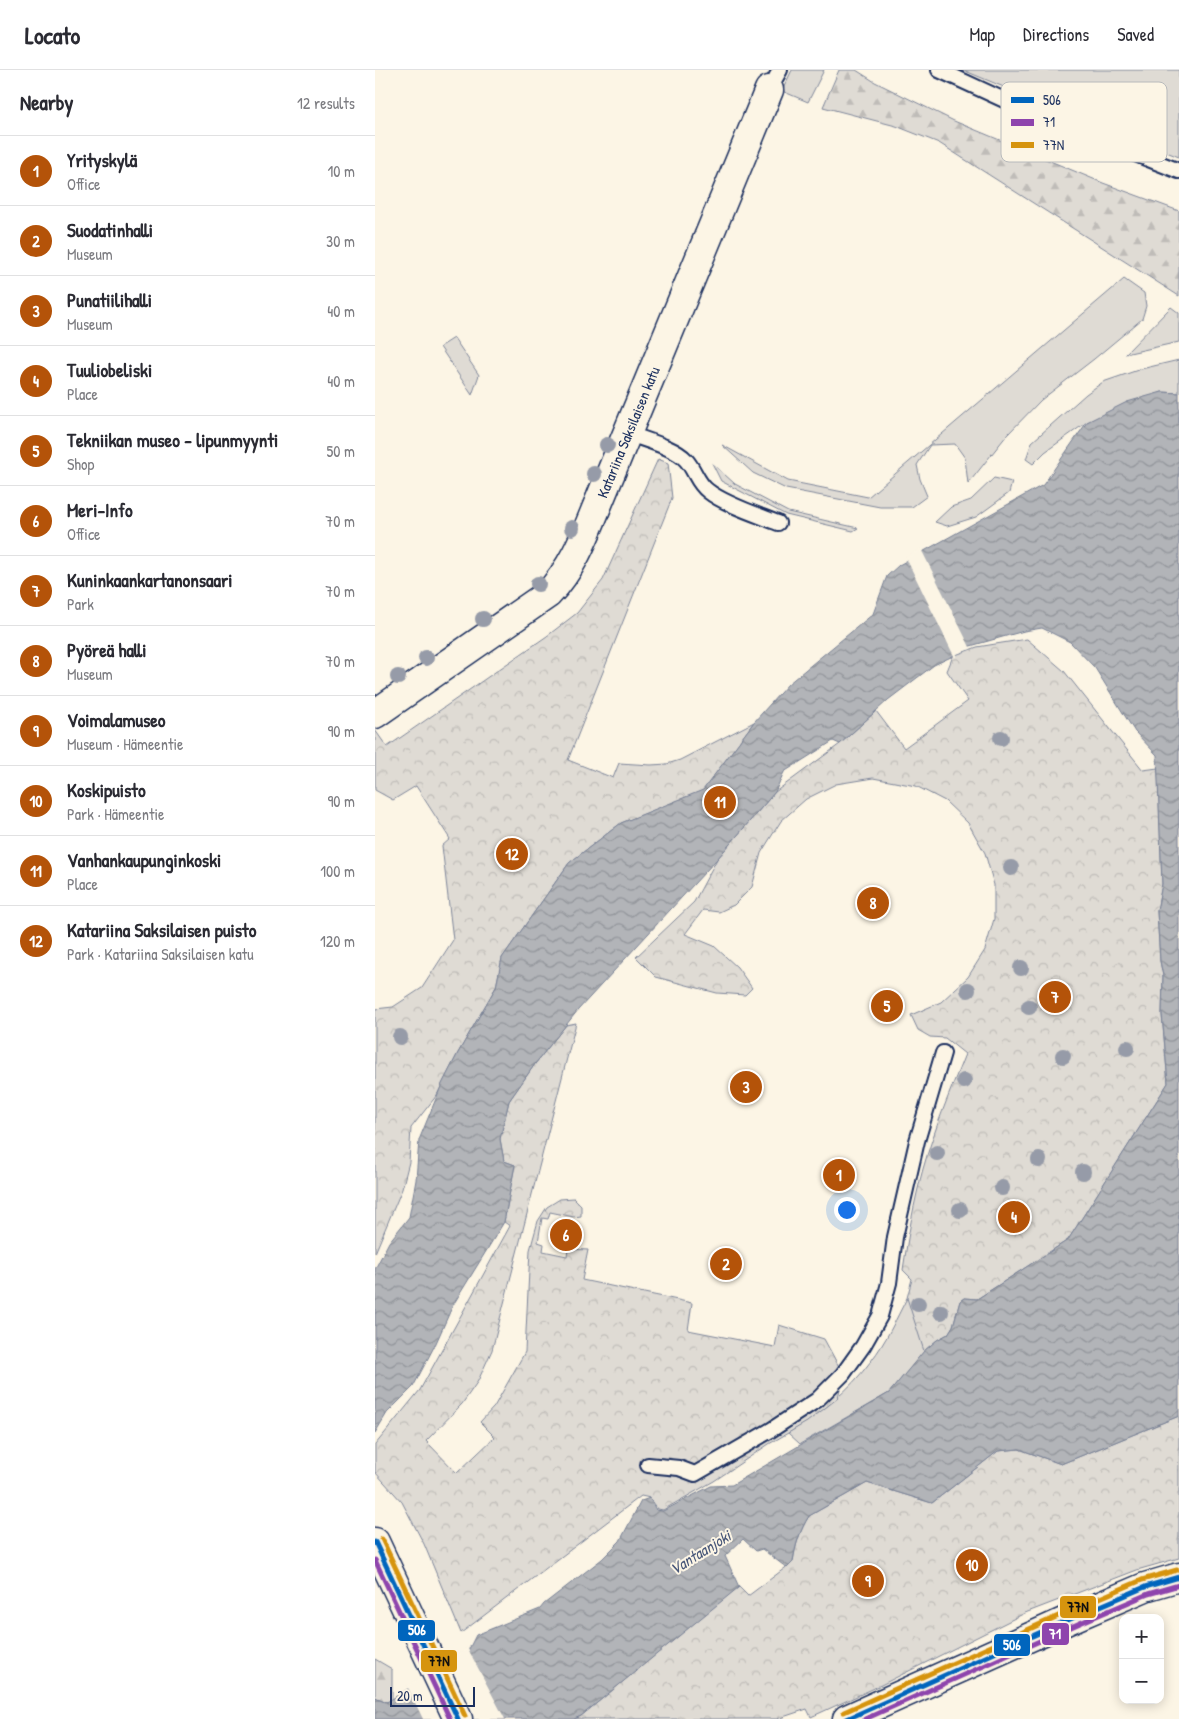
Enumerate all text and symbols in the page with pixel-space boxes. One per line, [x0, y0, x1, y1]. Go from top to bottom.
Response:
text: Locato [25, 19, 80, 51]
text: Map [970, 22, 995, 47]
text: Directions [1023, 22, 1089, 47]
text: Saved [1117, 22, 1154, 47]
legend [1001, 82, 1167, 162]
text: Nearby [20, 88, 73, 117]
text: 506 [1043, 90, 1061, 109]
text: 12 results [297, 92, 355, 114]
text: 71 [1043, 112, 1055, 131]
text: 77N [1043, 135, 1064, 154]
text: Yrityskylä [67, 147, 137, 173]
text: 1 [33, 160, 39, 182]
text: 10 m [327, 160, 355, 182]
text: Office [67, 173, 100, 195]
text: Suodatinhalli [67, 217, 153, 243]
text: 2 [32, 230, 40, 252]
text: 30 m [326, 230, 355, 252]
text: Museum [67, 243, 113, 265]
text: Punatiilihalli [67, 287, 152, 313]
text: 3 [32, 300, 40, 322]
text: 40 m [327, 300, 355, 322]
text: Museum [67, 313, 113, 335]
text: Tuuliobeliski [67, 357, 152, 383]
street label: Katariina Saksilaisen katu [591, 363, 664, 501]
text: 4 [33, 370, 39, 392]
text: 40 m [327, 370, 355, 392]
text: Place [67, 383, 98, 405]
text: Tekniikan museo - lipunmyynti [67, 427, 278, 453]
text: 5 [33, 440, 39, 462]
text: 50 m [327, 440, 355, 462]
text: Shop [67, 453, 94, 475]
text: Meri-Info [67, 497, 133, 523]
text: 6 [33, 510, 39, 532]
text: 70 m [325, 510, 355, 532]
text: Office [67, 523, 100, 545]
text: Kuninkaankartanonsaari [67, 567, 233, 593]
text: 7 [32, 580, 40, 602]
text: 70 m [325, 580, 355, 602]
text: Park [67, 593, 94, 615]
text: Pyöreä halli [67, 637, 146, 663]
text: 8 [33, 650, 39, 672]
text: 70 m [325, 650, 355, 672]
text: Museum [67, 663, 113, 685]
text: Voimalamuseo [67, 707, 166, 733]
text: 9 [33, 720, 39, 742]
text: 90 m [327, 720, 355, 742]
text: Museum · Hämeentie [67, 733, 183, 755]
text: Koskipuisto [67, 777, 146, 803]
pin: 11 [704, 783, 736, 821]
text: 10 [30, 790, 42, 812]
text: 90 m [327, 790, 355, 812]
text: Park · Hämeentie [67, 803, 164, 825]
pin: 12 [496, 835, 528, 873]
text: Vanhankaupunginkoski [67, 847, 221, 873]
text: 11 [30, 860, 42, 882]
text: 100 m [320, 860, 355, 882]
text: Place [67, 873, 98, 895]
pin: 8 [857, 884, 889, 922]
text: Katariina Saksilaisen puisto [67, 917, 256, 943]
text: 12 [29, 930, 43, 952]
text: 120 m [320, 930, 355, 952]
text: Park · Katariina Saksilaisen katu [67, 943, 254, 965]
pin: 7 [1039, 978, 1071, 1016]
pin: 5 [871, 987, 903, 1025]
pin: 3 [730, 1068, 762, 1106]
pin: 1 [823, 1156, 855, 1194]
your location [834, 1197, 860, 1223]
pin: 4 [998, 1198, 1030, 1236]
pin: 6 [550, 1216, 582, 1254]
pin: 2 [710, 1245, 742, 1283]
water label: Vantaanjoki [665, 1524, 736, 1579]
pin: 10 [956, 1546, 988, 1584]
pin: 9 [852, 1562, 884, 1600]
line badge: 77N [1059, 1595, 1097, 1619]
text: 77N [1066, 1597, 1089, 1616]
map controls [1119, 1614, 1164, 1704]
button: + [1119, 1614, 1164, 1659]
line badge: 506 [397, 1619, 436, 1642]
text: 506 [408, 1620, 426, 1639]
line badge: 71 [1041, 1622, 1070, 1646]
text: 71 [1048, 1624, 1061, 1643]
line badge: 506 [993, 1633, 1031, 1657]
text: 506 [1003, 1635, 1021, 1654]
line badge: 77N [420, 1649, 458, 1673]
text: 77N [427, 1651, 450, 1670]
button: − [1119, 1659, 1164, 1704]
scale bar [390, 1684, 475, 1707]
text: 20 m [397, 1686, 423, 1705]

